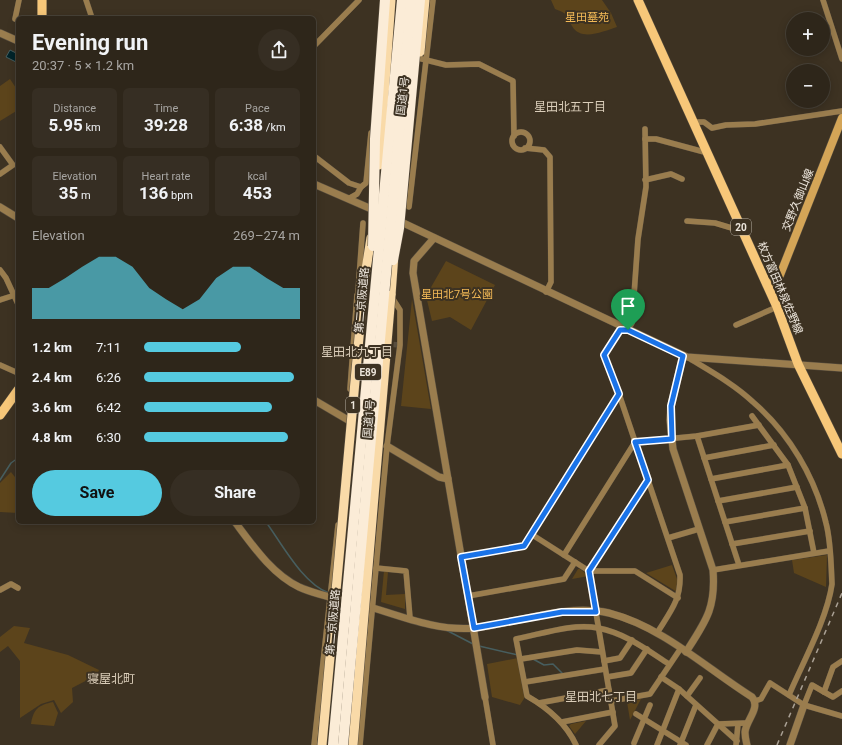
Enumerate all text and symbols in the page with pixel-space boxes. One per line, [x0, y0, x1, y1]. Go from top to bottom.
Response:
park label: 星田墓苑 [565, 11, 609, 24]
map controls [786, 12, 830, 108]
button: + [786, 12, 830, 56]
button: share [258, 29, 300, 71]
text: Evening run [32, 30, 148, 55]
text: 20:37 · 5 × 1.2 km [32, 58, 134, 73]
button: − [786, 64, 830, 108]
street label: 国道1号 [394, 76, 412, 116]
district label: 星田北五丁目 [534, 100, 606, 114]
text: Distance [53, 102, 96, 115]
text: Time [154, 102, 178, 115]
text: Pace [245, 102, 270, 115]
text: 5.95 [49, 115, 83, 135]
text: 39:28 [144, 115, 188, 135]
text: 6:38 [229, 115, 263, 135]
text: km [83, 121, 101, 134]
text: /km [263, 121, 286, 134]
street label: 交野久御山線 [780, 167, 816, 233]
text: Elevation [52, 170, 97, 183]
text: Heart rate [142, 170, 190, 183]
text: kcal [247, 170, 267, 183]
text: 35 [59, 183, 78, 203]
text: 136 [139, 183, 168, 203]
text: 453 [243, 183, 272, 203]
text: m [78, 189, 91, 202]
text: bpm [168, 189, 193, 202]
road number: 20 [731, 219, 751, 235]
text: Elevation [32, 228, 85, 243]
text: 269–274 m [233, 228, 300, 243]
street label: 枚方富田林泉佐野線 [755, 240, 805, 336]
street label: 第二京阪道路 [353, 267, 371, 333]
park label: 星田北7号公園 [421, 288, 493, 301]
pin [611, 289, 645, 330]
icon: arrive [617, 295, 639, 317]
text: 1.2 km [32, 340, 72, 355]
text: 7:11 [96, 340, 121, 355]
district label: 星田北九丁目 [321, 345, 393, 359]
road number: E89 [355, 364, 381, 380]
text: 2.4 km [32, 370, 72, 385]
text: 6:26 [96, 370, 121, 385]
road number: 1 [346, 397, 360, 413]
street label: 国道1号 [361, 399, 377, 439]
text: 3.6 km [32, 400, 72, 415]
text: 6:42 [96, 400, 121, 415]
text: 4.8 km [32, 430, 72, 445]
text: 6:30 [96, 430, 121, 445]
button: Save [32, 470, 162, 516]
button: Share [170, 470, 300, 516]
street label: 第二京阪道路 [324, 589, 342, 655]
district label: 寝屋北町 [87, 672, 135, 686]
district label: 星田北七丁目 [565, 690, 637, 704]

